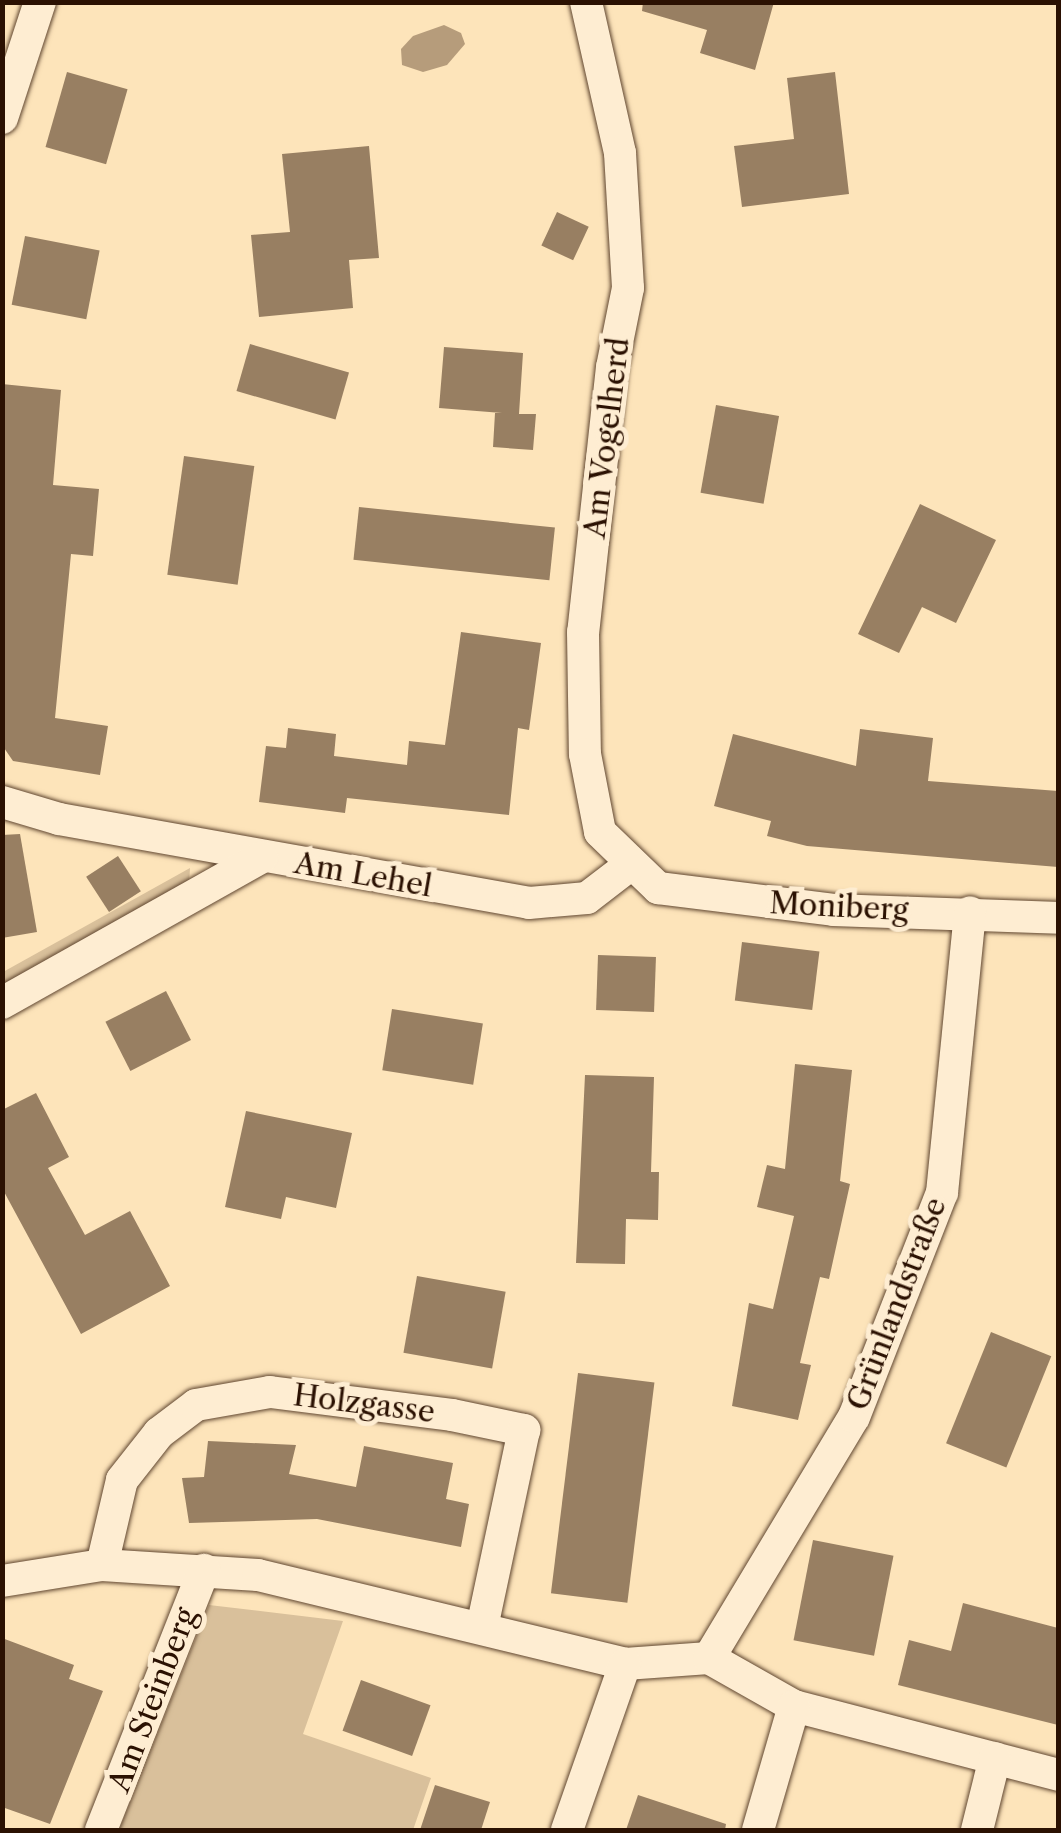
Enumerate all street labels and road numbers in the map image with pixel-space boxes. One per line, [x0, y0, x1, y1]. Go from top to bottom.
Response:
street label: Am Vogelherd [577, 335, 637, 541]
street label: Am Lehel [291, 845, 435, 905]
street label: Moniberg [769, 885, 909, 929]
street label: Grünlandstraße [840, 1193, 954, 1415]
street label: Holzgasse [291, 1377, 437, 1431]
street label: Am Steinberg [101, 1603, 205, 1797]

